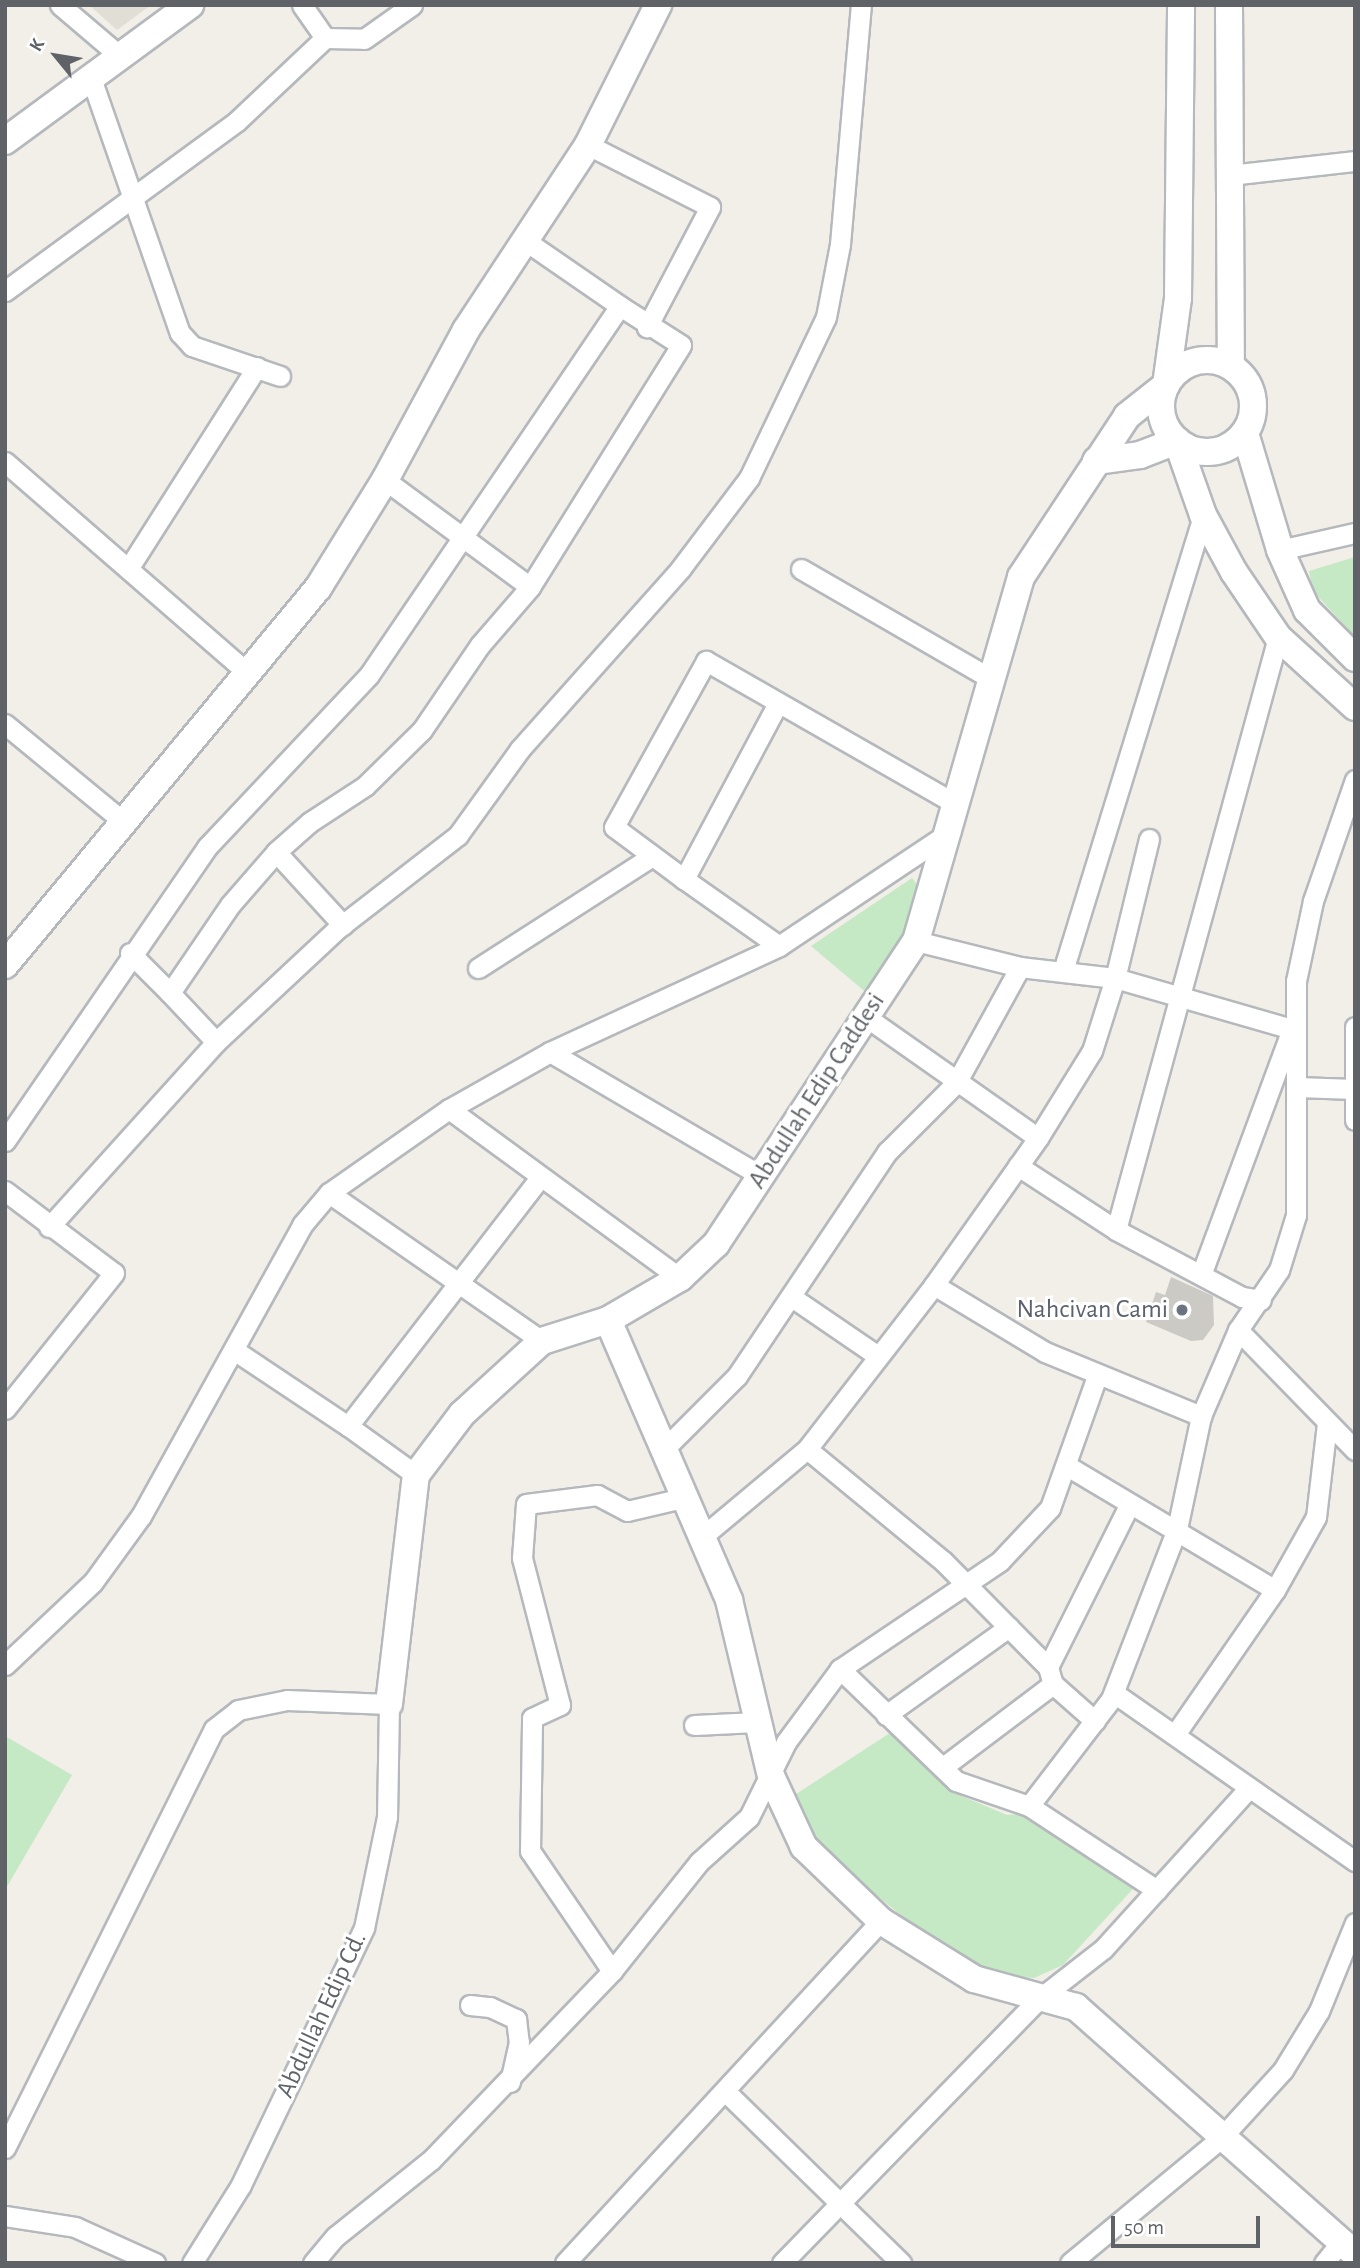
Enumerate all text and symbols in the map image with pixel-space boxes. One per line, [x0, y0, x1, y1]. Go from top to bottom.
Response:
north arrow [21, 21, 91, 91]
text: K [26, 36, 48, 55]
street label: Abdullah Edip Caddesi [742, 987, 892, 1195]
place label: Nahcivan Cami [1017, 1294, 1168, 1326]
marker: Nahcivan Cami [1174, 1302, 1190, 1318]
street label: Abdullah Edip Cd. [270, 1927, 374, 2103]
scale bar [1115, 2202, 1264, 2246]
text: 50 m [1124, 2217, 1164, 2238]

